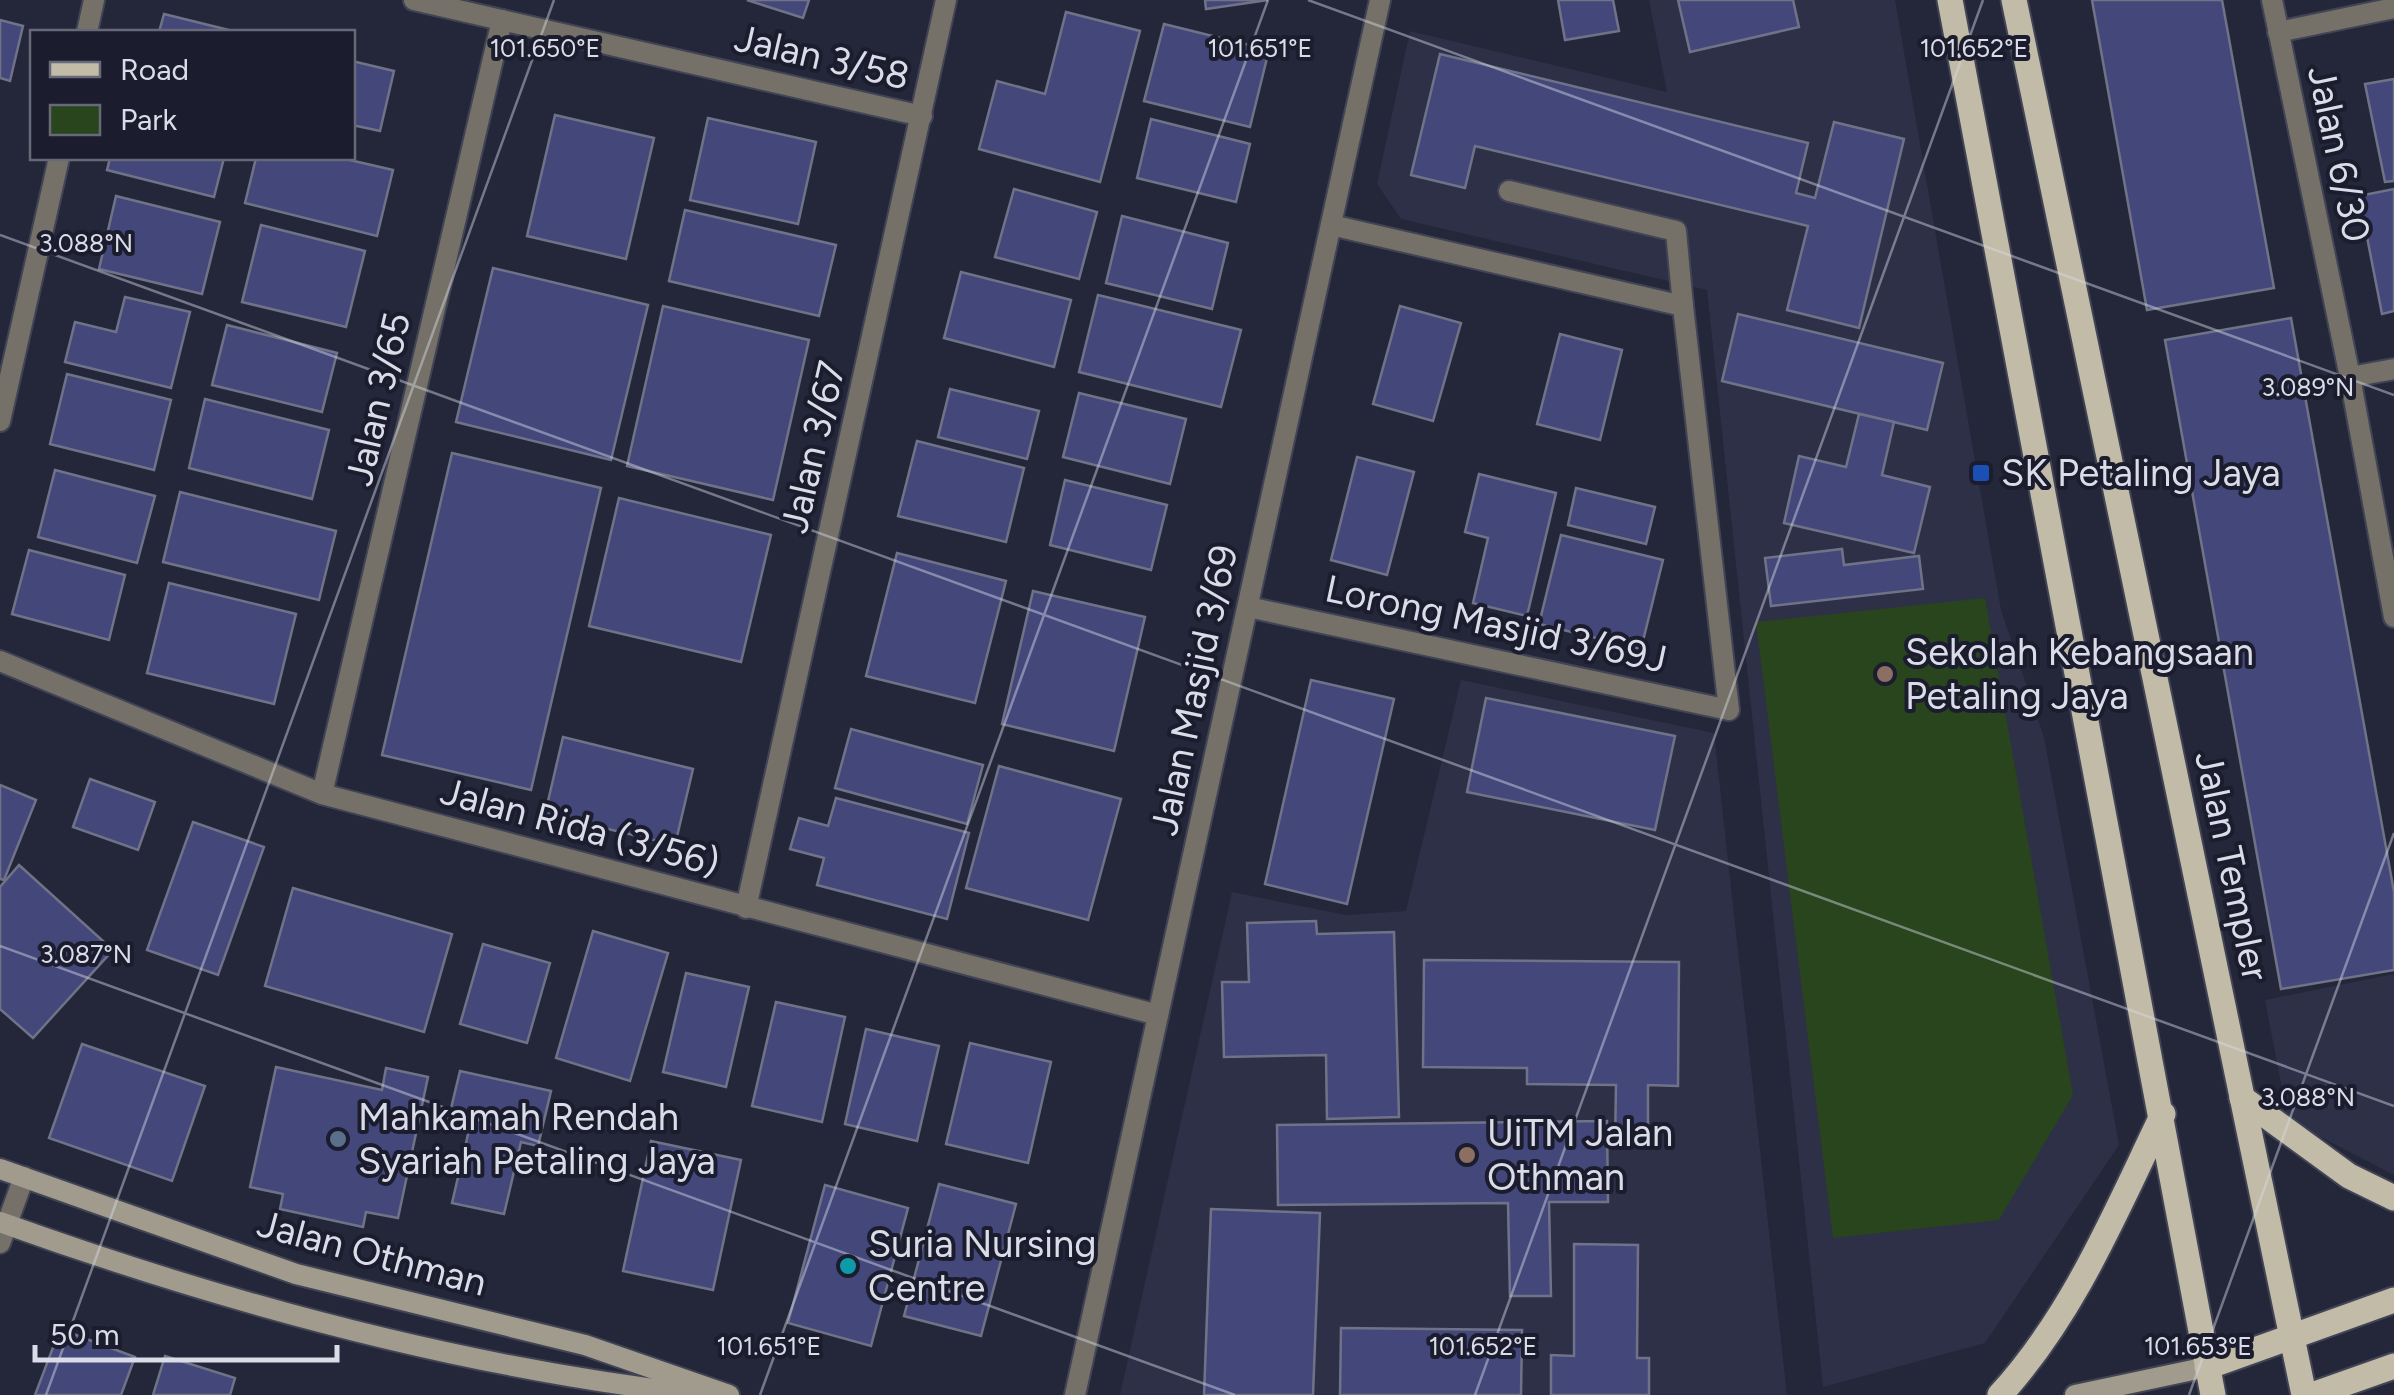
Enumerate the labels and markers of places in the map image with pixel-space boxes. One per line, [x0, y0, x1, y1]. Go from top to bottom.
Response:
place label: SK Petaling Jaya [2001, 450, 2281, 496]
marker: SK Petaling Jaya [1970, 462, 1992, 484]
place label: Sekolah Kebangsaan Petaling Jaya [1905, 629, 2254, 719]
marker: Sekolah Kebangsaan Petaling Jaya [1874, 663, 1896, 685]
place label: Mahkamah Rendah Syariah Petaling Jaya [358, 1094, 716, 1184]
place label: UiTM Jalan Othman [1487, 1110, 1673, 1200]
marker: Mahkamah Rendah Syariah Petaling Jaya [327, 1128, 349, 1150]
marker: UiTM Jalan Othman [1456, 1144, 1478, 1166]
place label: Suria Nursing Centre [868, 1221, 1096, 1311]
marker: Suria Nursing Centre [837, 1255, 859, 1277]

